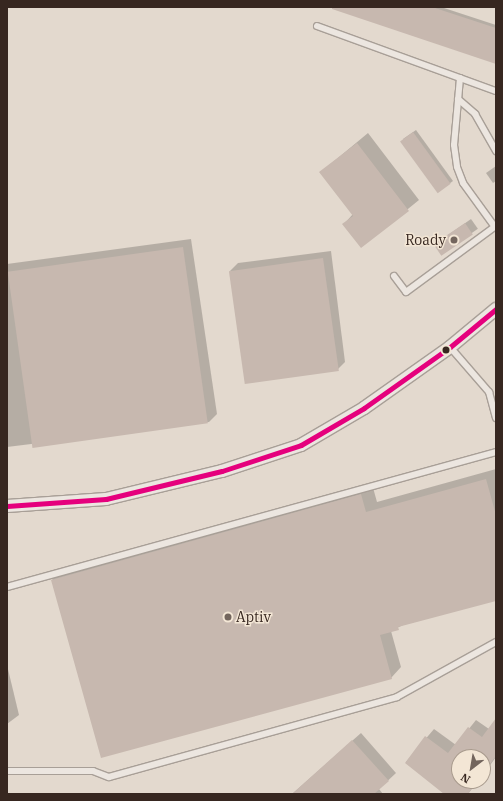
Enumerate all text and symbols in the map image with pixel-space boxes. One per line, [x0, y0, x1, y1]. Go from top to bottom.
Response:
place label: Roady [405, 232, 446, 248]
marker: Roady [449, 235, 459, 245]
unlabelled marker [441, 345, 451, 355]
place label: Aptiv [236, 609, 271, 625]
marker: Aptiv [223, 612, 233, 622]
north arrow [451, 749, 491, 789]
text: N [458, 770, 473, 787]

